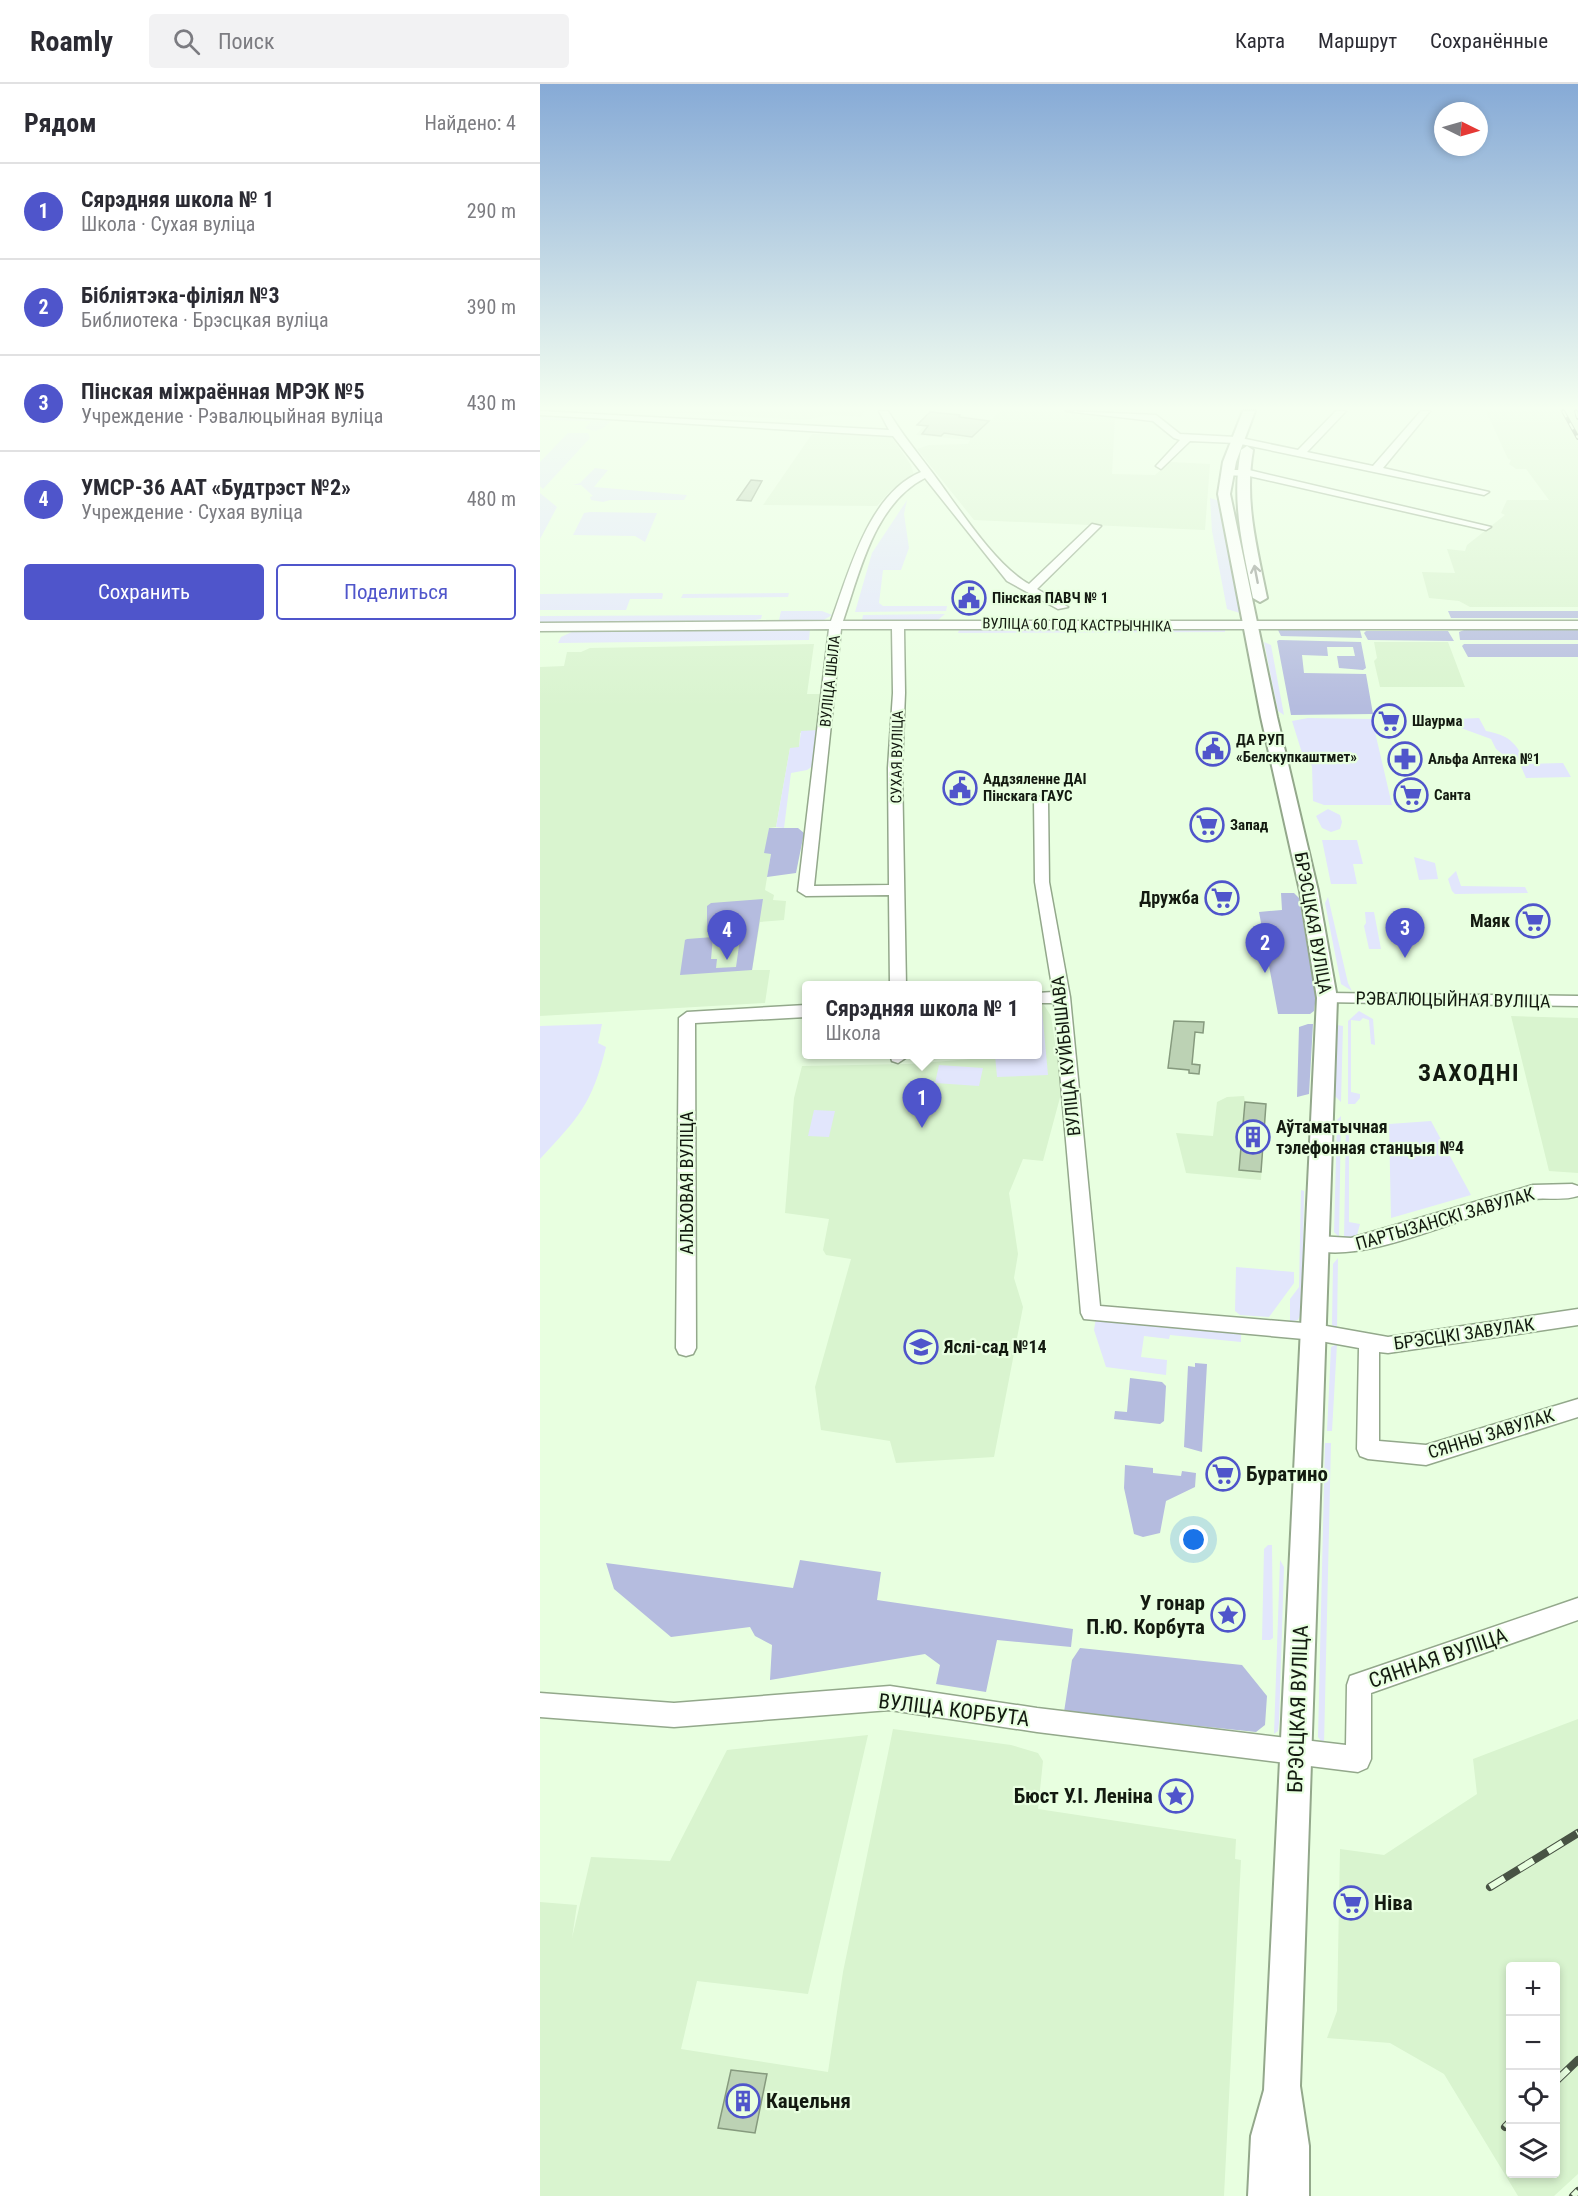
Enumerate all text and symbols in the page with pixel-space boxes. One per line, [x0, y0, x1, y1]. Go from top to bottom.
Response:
search box [149, 14, 569, 68]
text: Roamly [30, 25, 113, 58]
icon: search [170, 25, 203, 58]
text: Поиск [218, 29, 275, 54]
text: Карта [1235, 29, 1285, 53]
text: Маршрут [1318, 29, 1397, 53]
text: Сохранённые [1430, 29, 1548, 53]
north arrow [1434, 102, 1488, 156]
text: Рядом [24, 108, 96, 138]
text: Найдено: 4 [424, 111, 516, 135]
text: Сярэдняя школа № 1 [81, 187, 274, 212]
text: 1 [38, 199, 49, 223]
text: 290 m [467, 199, 516, 223]
text: Школа · Сухая вуліца [81, 212, 255, 236]
text: Бібліятэка-філіял №3 [81, 283, 280, 308]
text: 2 [38, 295, 49, 319]
text: 390 m [467, 295, 516, 319]
text: Библиотека · Брэсцкая вуліца [81, 308, 329, 332]
text: Пінская міжраённая МРЭК №5 [81, 379, 365, 404]
text: 3 [38, 391, 49, 415]
text: 430 m [467, 391, 516, 415]
text: Учреждение · Рэвалюцыйная вуліца [81, 404, 383, 428]
text: УМСР-36 ААТ «Будтрэст №2» [81, 475, 351, 500]
text: 4 [38, 487, 49, 511]
text: 480 m [467, 487, 516, 511]
text: Учреждение · Сухая вуліца [81, 500, 303, 524]
button: Сохранить [24, 564, 264, 620]
button: Поделиться [276, 564, 516, 620]
one-way arrow [1250, 565, 1261, 585]
public building icon: Пінская ПАВЧ № 1 [951, 580, 987, 616]
place label: Пінская ПАВЧ № 1 [992, 589, 1108, 607]
street label: ВУЛІЦА 60 ГОД КАСТРЫЧНІКА [982, 614, 1172, 636]
street label: ВУЛІЦА ШЫЛА [816, 634, 844, 728]
supermarket icon: Шаурма [1371, 703, 1407, 739]
street label: СУХАЯ ВУЛІЦА [887, 710, 907, 804]
place label: Шаурма [1412, 712, 1463, 730]
public building icon: ДА РУП «Белскупкаштмет» [1195, 731, 1231, 767]
place label: ДА РУП «Белскупкаштмет» [1236, 731, 1357, 766]
pharmacy icon: Альфа Аптека №1 [1387, 741, 1423, 777]
place label: Альфа Аптека №1 [1428, 750, 1540, 768]
public building icon: Аддзяленне ДАІ Пінскага ГАУС [942, 770, 978, 806]
place label: Аддзяленне ДАІ Пінскага ГАУС [983, 770, 1086, 805]
supermarket icon: Санта [1393, 777, 1429, 813]
place label: Санта [1434, 786, 1471, 804]
supermarket icon: Запад [1189, 807, 1225, 843]
place label: Запад [1230, 816, 1269, 834]
street label: БРЭСЦКАЯ ВУЛІЦА [1291, 850, 1336, 996]
supermarket icon: Дружба [1204, 880, 1240, 916]
place label: Дружба [1139, 887, 1199, 908]
supermarket icon: Маяк [1515, 903, 1551, 939]
pin: 3 [1386, 908, 1424, 958]
pin: 4 [708, 910, 747, 960]
place label: Маяк [1470, 910, 1510, 931]
pin: 2 [1246, 924, 1284, 973]
street label: ВУЛІЦА КУЙБЫШАВА [1047, 974, 1084, 1137]
popup [802, 981, 1042, 1059]
street label: РЭВАЛЮЦЫЙНАЯ ВУЛІЦА [1355, 987, 1551, 1012]
text: Сярэдняя школа № 1 [825, 996, 1019, 1021]
text: Школа [825, 1021, 881, 1045]
district label: ЗАХОДНІ [1418, 1059, 1520, 1087]
pin: 1 [902, 1078, 941, 1128]
street label: АЛЬХОВАЯ ВУЛІЦА [676, 1111, 697, 1255]
place label: Аўтаматычная тэлефонная станцыя №4 [1276, 1116, 1464, 1158]
building icon: Аўтаматычная тэлефонная станцыя №4 [1235, 1119, 1271, 1155]
street label: ПАРТЫЗАНСКІ ЗАВУЛАК [1353, 1183, 1537, 1254]
street label: БРЭСЦКІ ЗАВУЛАК [1392, 1313, 1535, 1354]
school or university icon: Яслі-сад №14 [903, 1329, 939, 1365]
place label: Яслі-сад №14 [943, 1336, 1047, 1357]
street label: СЯННЫ ЗАВУЛАК [1425, 1404, 1557, 1463]
supermarket icon: Буратино [1205, 1456, 1241, 1492]
place label: Буратино [1246, 1462, 1328, 1486]
your location [1179, 1525, 1208, 1554]
place label: У гонар П.Ю. Корбута [1086, 1591, 1205, 1639]
place icon: У гонар П.Ю. Корбута [1210, 1597, 1246, 1633]
street label: СЯННАЯ ВУЛІЦА [1366, 1623, 1510, 1693]
street label: БРЭСЦКАЯ ВУЛІЦА [1283, 1625, 1313, 1793]
street label: ВУЛІЦА КОРБУТА [877, 1689, 1031, 1731]
place icon: Бюст У.І. Леніна [1158, 1778, 1194, 1814]
place label: Бюст У.І. Леніна [1014, 1784, 1153, 1808]
supermarket icon: Ніва [1333, 1885, 1369, 1921]
place label: Ніва [1374, 1891, 1413, 1915]
map controls [1506, 1962, 1560, 2178]
button: + [1506, 1962, 1560, 2016]
button: − [1506, 2016, 1560, 2070]
button: locate [1506, 2070, 1560, 2124]
building icon: Кацельня [725, 2083, 761, 2119]
place label: Кацельня [766, 2089, 851, 2113]
button: layers [1506, 2124, 1560, 2178]

